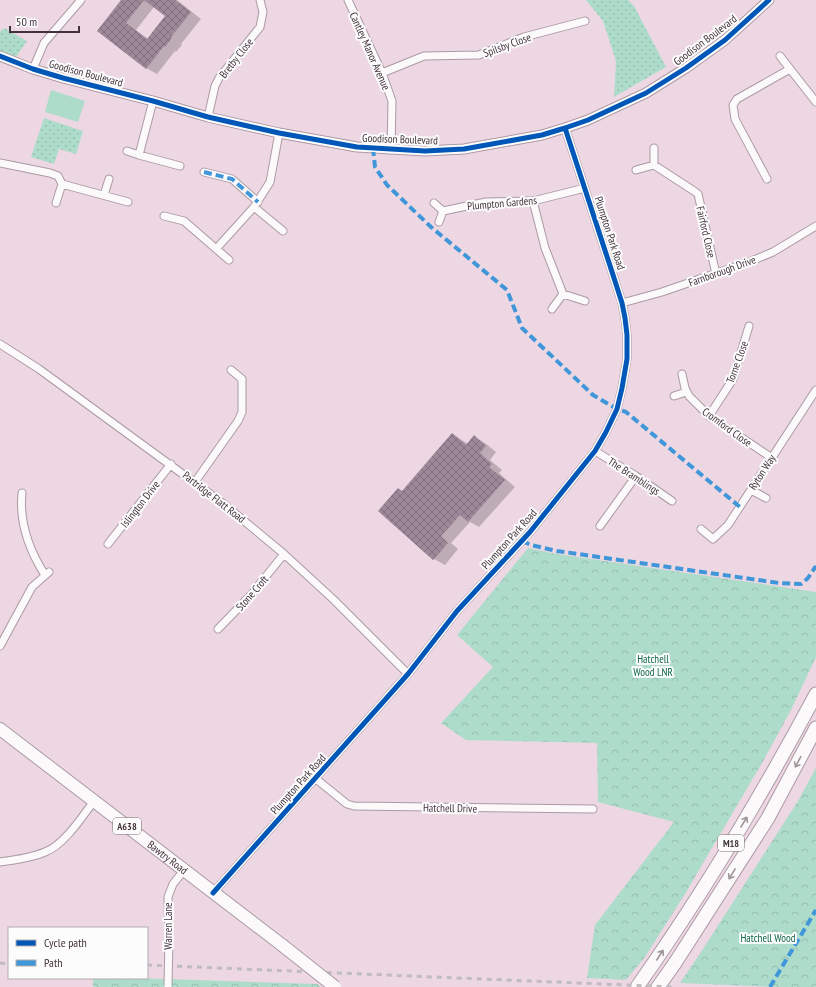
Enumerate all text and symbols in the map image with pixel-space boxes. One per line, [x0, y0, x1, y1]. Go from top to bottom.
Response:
scale bar [10, 8, 79, 34]
street label: Cantley Manor Avenue [347, 10, 394, 93]
street label: Goodison Boulevard [671, 11, 740, 68]
text: 50 m [16, 14, 37, 29]
street label: Spilsby Close [481, 30, 533, 60]
street label: Bretby Close [216, 35, 256, 81]
street label: Goodison Boulevard [48, 56, 125, 90]
street label: Goodison Boulevard [362, 131, 438, 147]
street label: Plumpton Gardens [467, 193, 538, 213]
street label: Plumpton Park Road [592, 195, 629, 272]
street label: Fairford Close [693, 205, 719, 260]
street label: Farnborough Drive [686, 252, 758, 290]
street label: Torne Close [723, 339, 751, 385]
street label: Cromford Close [699, 404, 755, 450]
street label: Ryton Way [745, 451, 779, 492]
street label: The Bramblings [605, 454, 663, 498]
street label: Partridge Flatt Road [180, 468, 248, 526]
street label: Islington Drive [117, 477, 163, 530]
street label: Plumpton Park Road [478, 506, 540, 572]
street label: Stone Croft [233, 572, 271, 614]
park label: Hatchell Wood LNR [633, 652, 673, 679]
street label: Plumpton Park Road [267, 751, 329, 817]
one-way arrow [793, 756, 801, 768]
street label: Hatchell Drive [423, 801, 478, 815]
one-way arrow [740, 816, 748, 827]
road number: A638 [113, 818, 141, 834]
road number: M18 [718, 835, 744, 851]
street label: Bawtry Road [145, 837, 191, 877]
one-way arrow [728, 868, 736, 879]
street label: Warren Lane [161, 902, 175, 950]
legend [8, 927, 148, 979]
park label: Hatchell Wood [740, 931, 796, 945]
text: Cycle path [44, 935, 87, 950]
one-way arrow [656, 949, 664, 961]
text: Path [44, 955, 62, 970]

